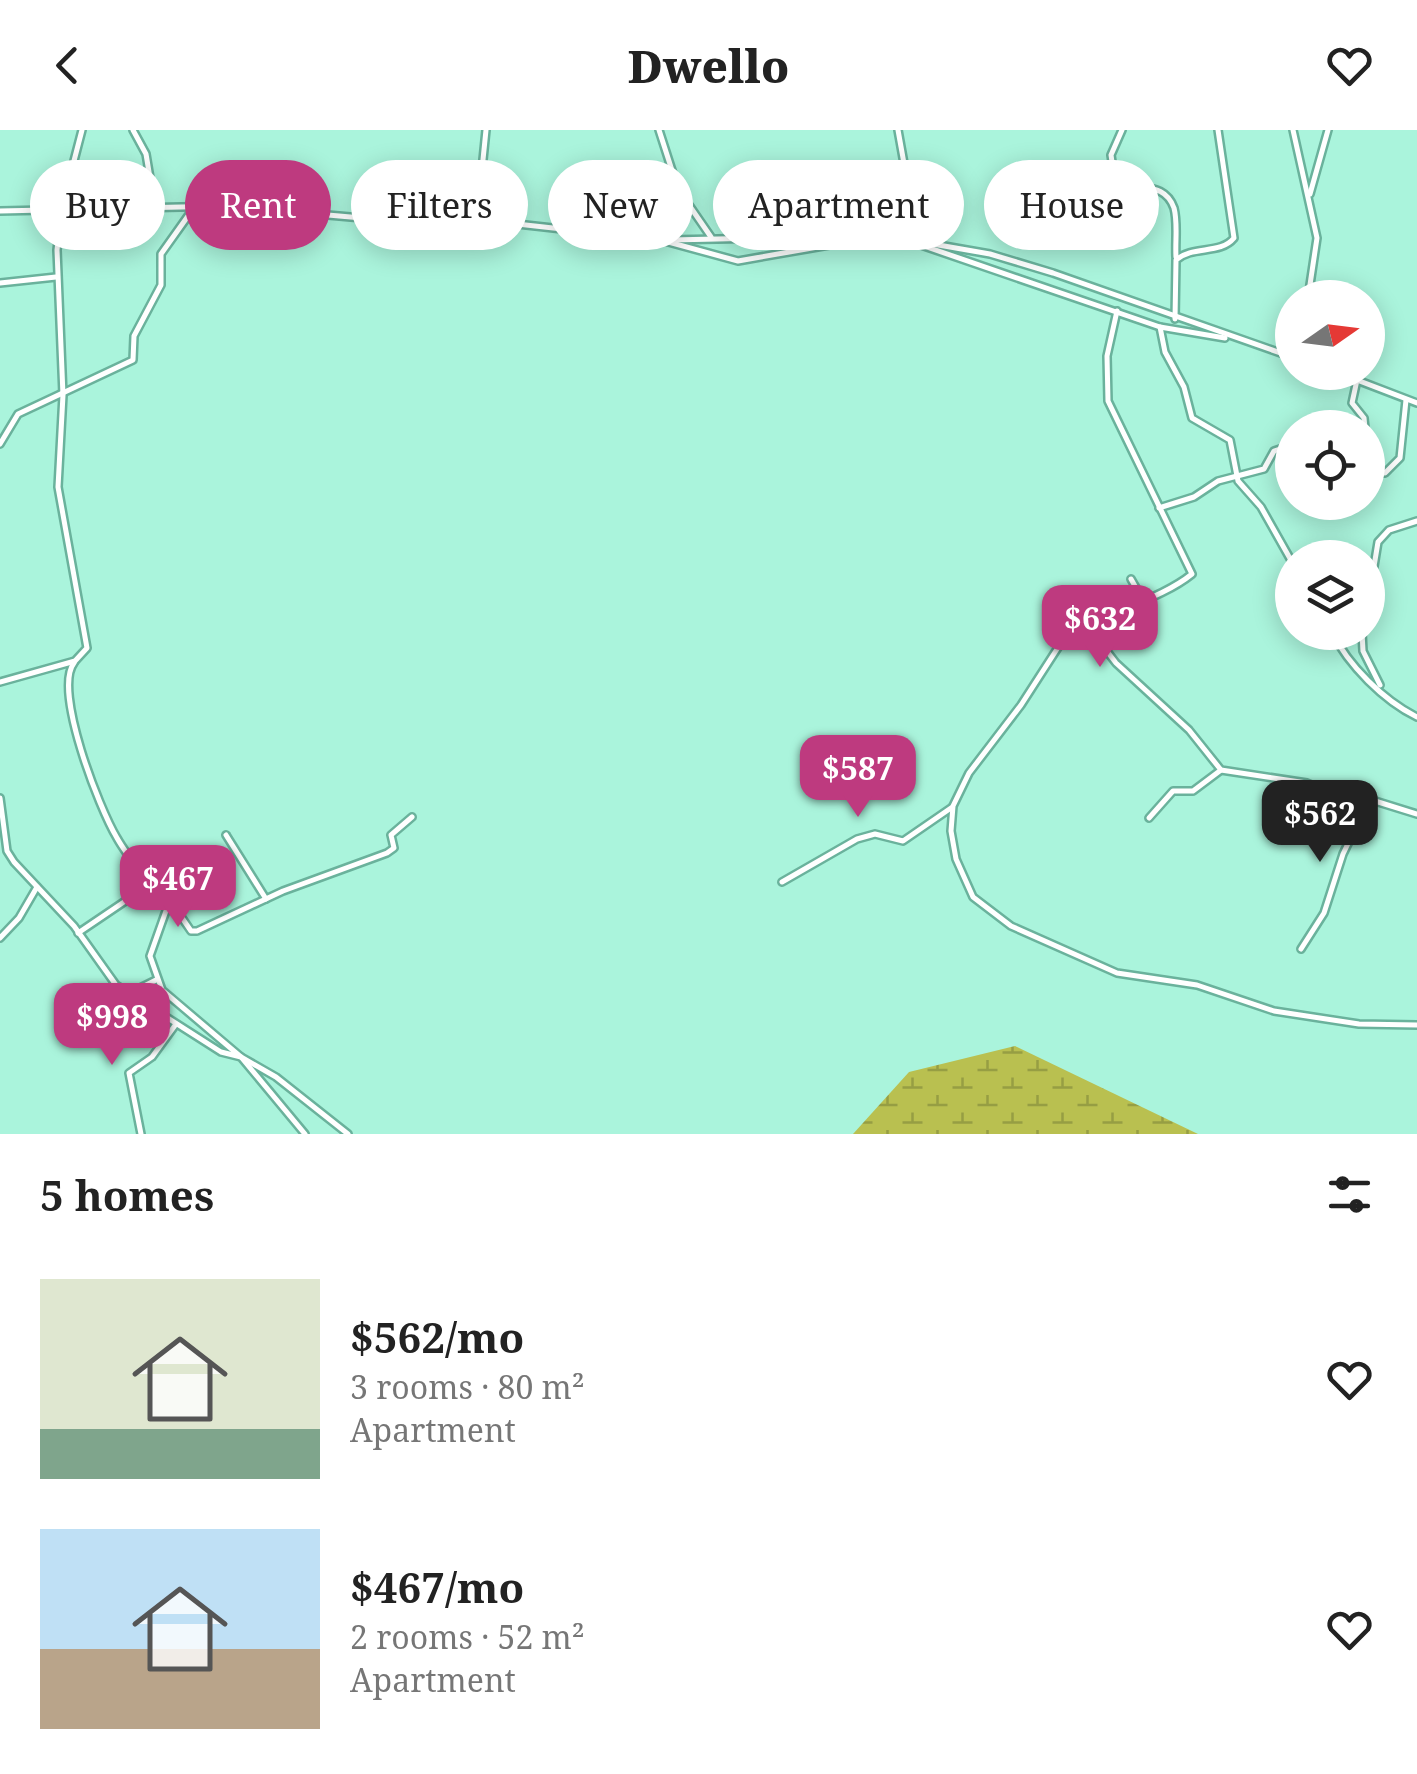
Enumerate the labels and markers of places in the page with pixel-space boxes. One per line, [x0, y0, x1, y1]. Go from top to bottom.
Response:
pin: $632 [1041, 585, 1159, 670]
pin: $587 [799, 735, 917, 820]
pin: $562 [1261, 780, 1379, 865]
pin: $467 [119, 845, 237, 930]
pin: $998 [53, 983, 171, 1068]

